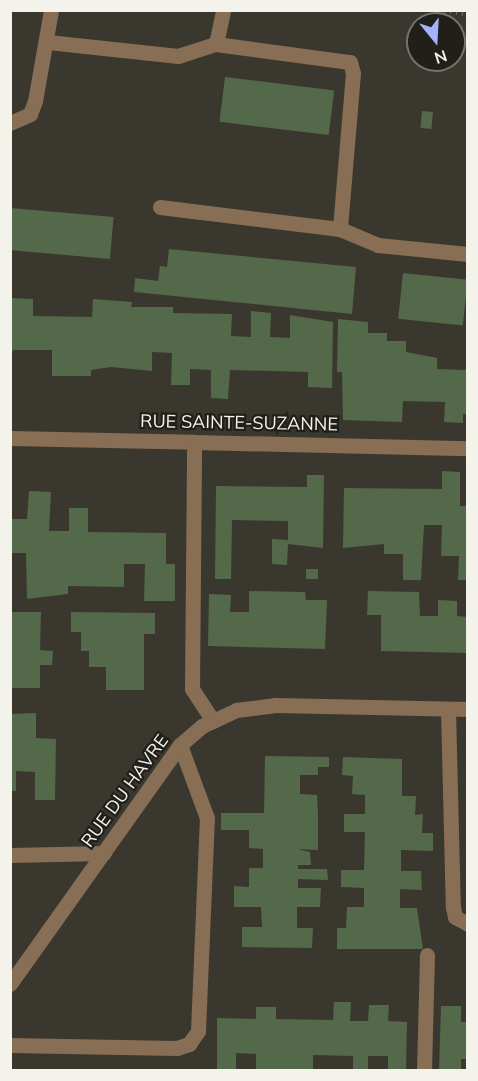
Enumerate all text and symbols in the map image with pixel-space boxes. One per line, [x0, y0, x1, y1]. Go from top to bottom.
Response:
north arrow [406, 12, 466, 72]
text: N [432, 46, 450, 69]
street label: RUE SAINTE-SUZANNE [140, 410, 338, 436]
street label: RUE DU HAVRE [77, 731, 173, 851]

